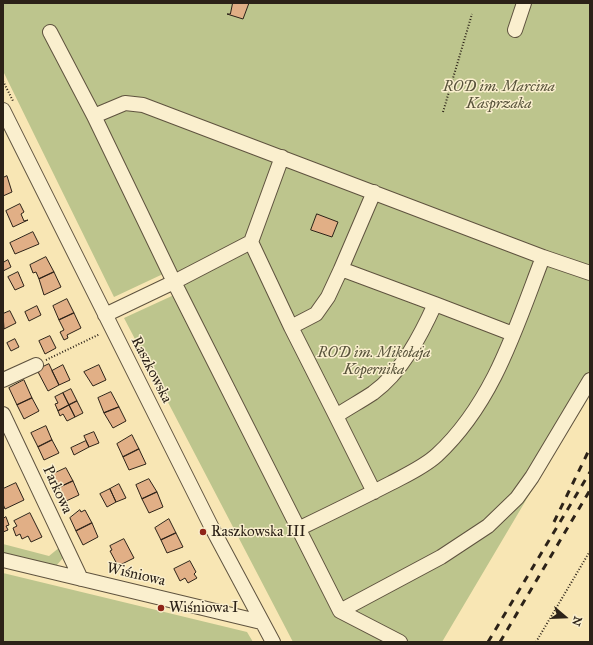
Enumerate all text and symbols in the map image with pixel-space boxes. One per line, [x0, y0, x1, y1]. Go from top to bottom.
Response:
park label: ROD im. Marcina Kasprzaka [443, 78, 555, 113]
street label: Raszkowska [127, 334, 175, 406]
park label: ROD im. Mikołaja Kopernika [318, 344, 430, 379]
street label: Parkowa [38, 463, 76, 517]
place label: Raszkowska III [211, 523, 306, 541]
marker: Raszkowska III [198, 527, 208, 537]
street label: Wiśniowa [105, 560, 167, 590]
north arrow [545, 597, 585, 637]
place label: Wiśniowa I [169, 599, 238, 617]
marker: Wiśniowa I [156, 603, 166, 613]
text: N [569, 615, 584, 628]

